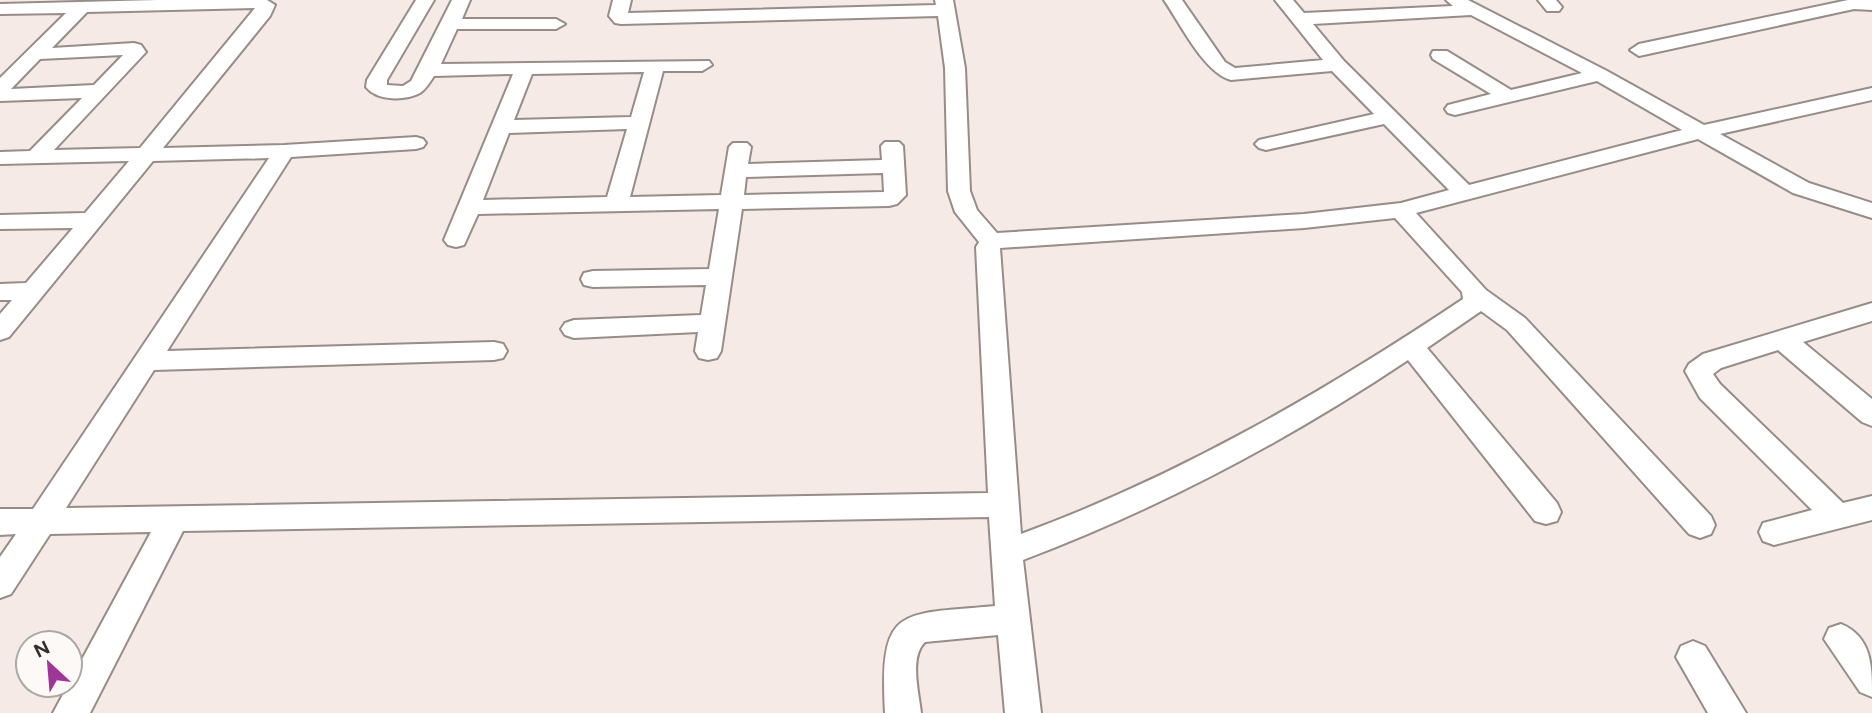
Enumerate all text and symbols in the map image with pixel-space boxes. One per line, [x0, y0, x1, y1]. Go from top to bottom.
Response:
north arrow [14, 629, 84, 699]
text: N [30, 636, 53, 663]

